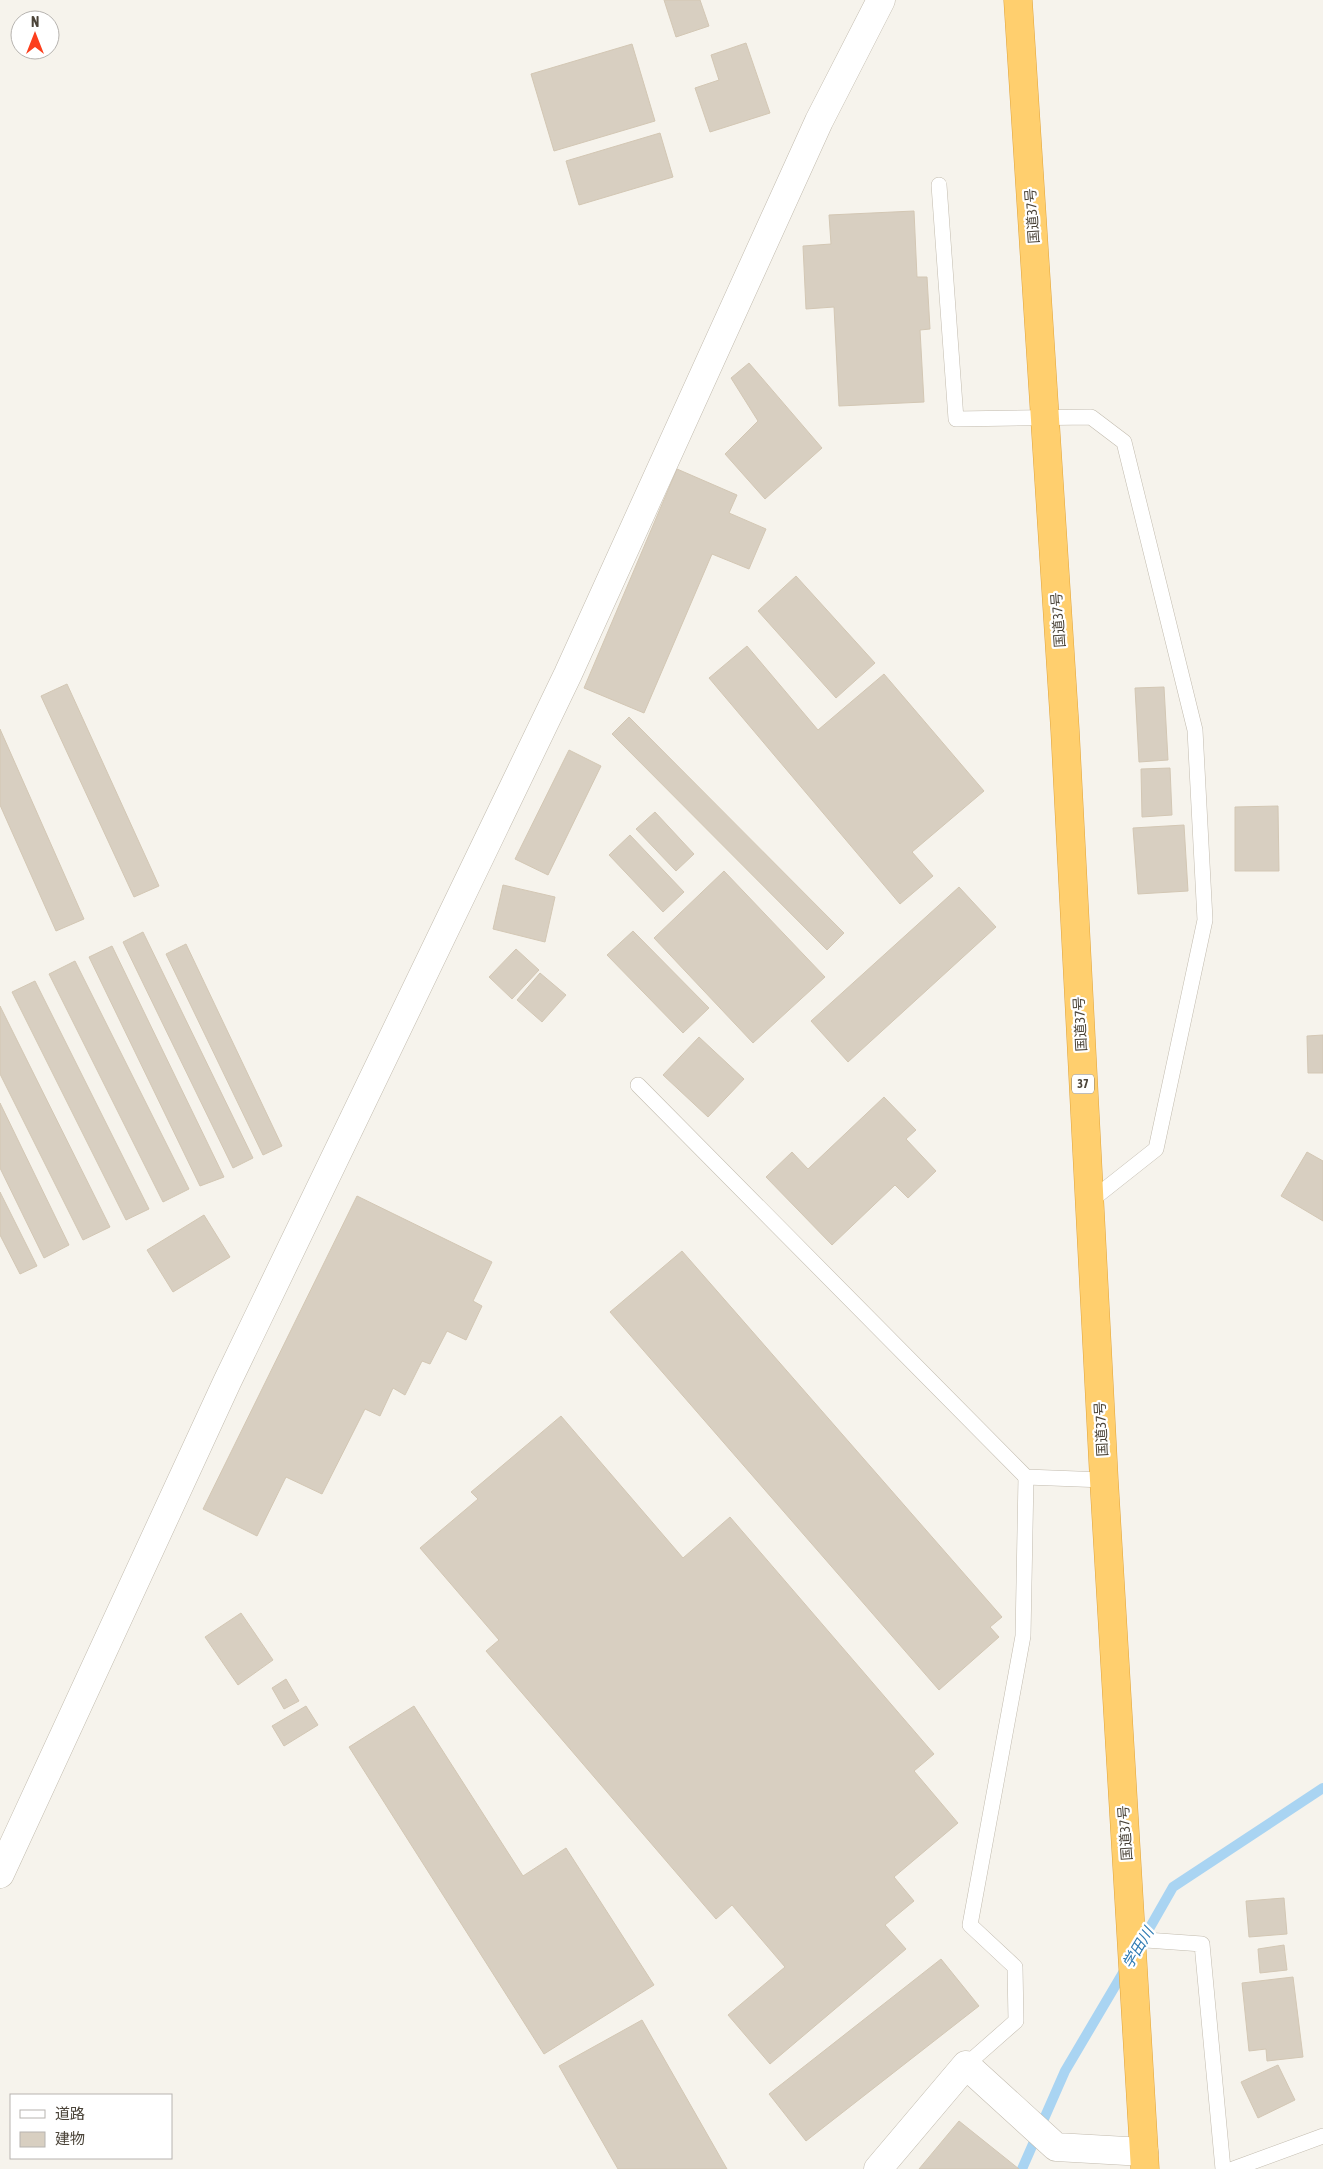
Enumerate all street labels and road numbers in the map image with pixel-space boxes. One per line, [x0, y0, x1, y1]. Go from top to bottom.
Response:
street label: 国道37号 [1022, 188, 1042, 244]
street label: 国道37号 [1048, 592, 1068, 648]
street label: 国道37号 [1071, 996, 1089, 1052]
road number: 37 [1072, 1074, 1094, 1094]
street label: 国道37号 [1092, 1401, 1110, 1457]
street label: 国道37号 [1115, 1805, 1135, 1861]

